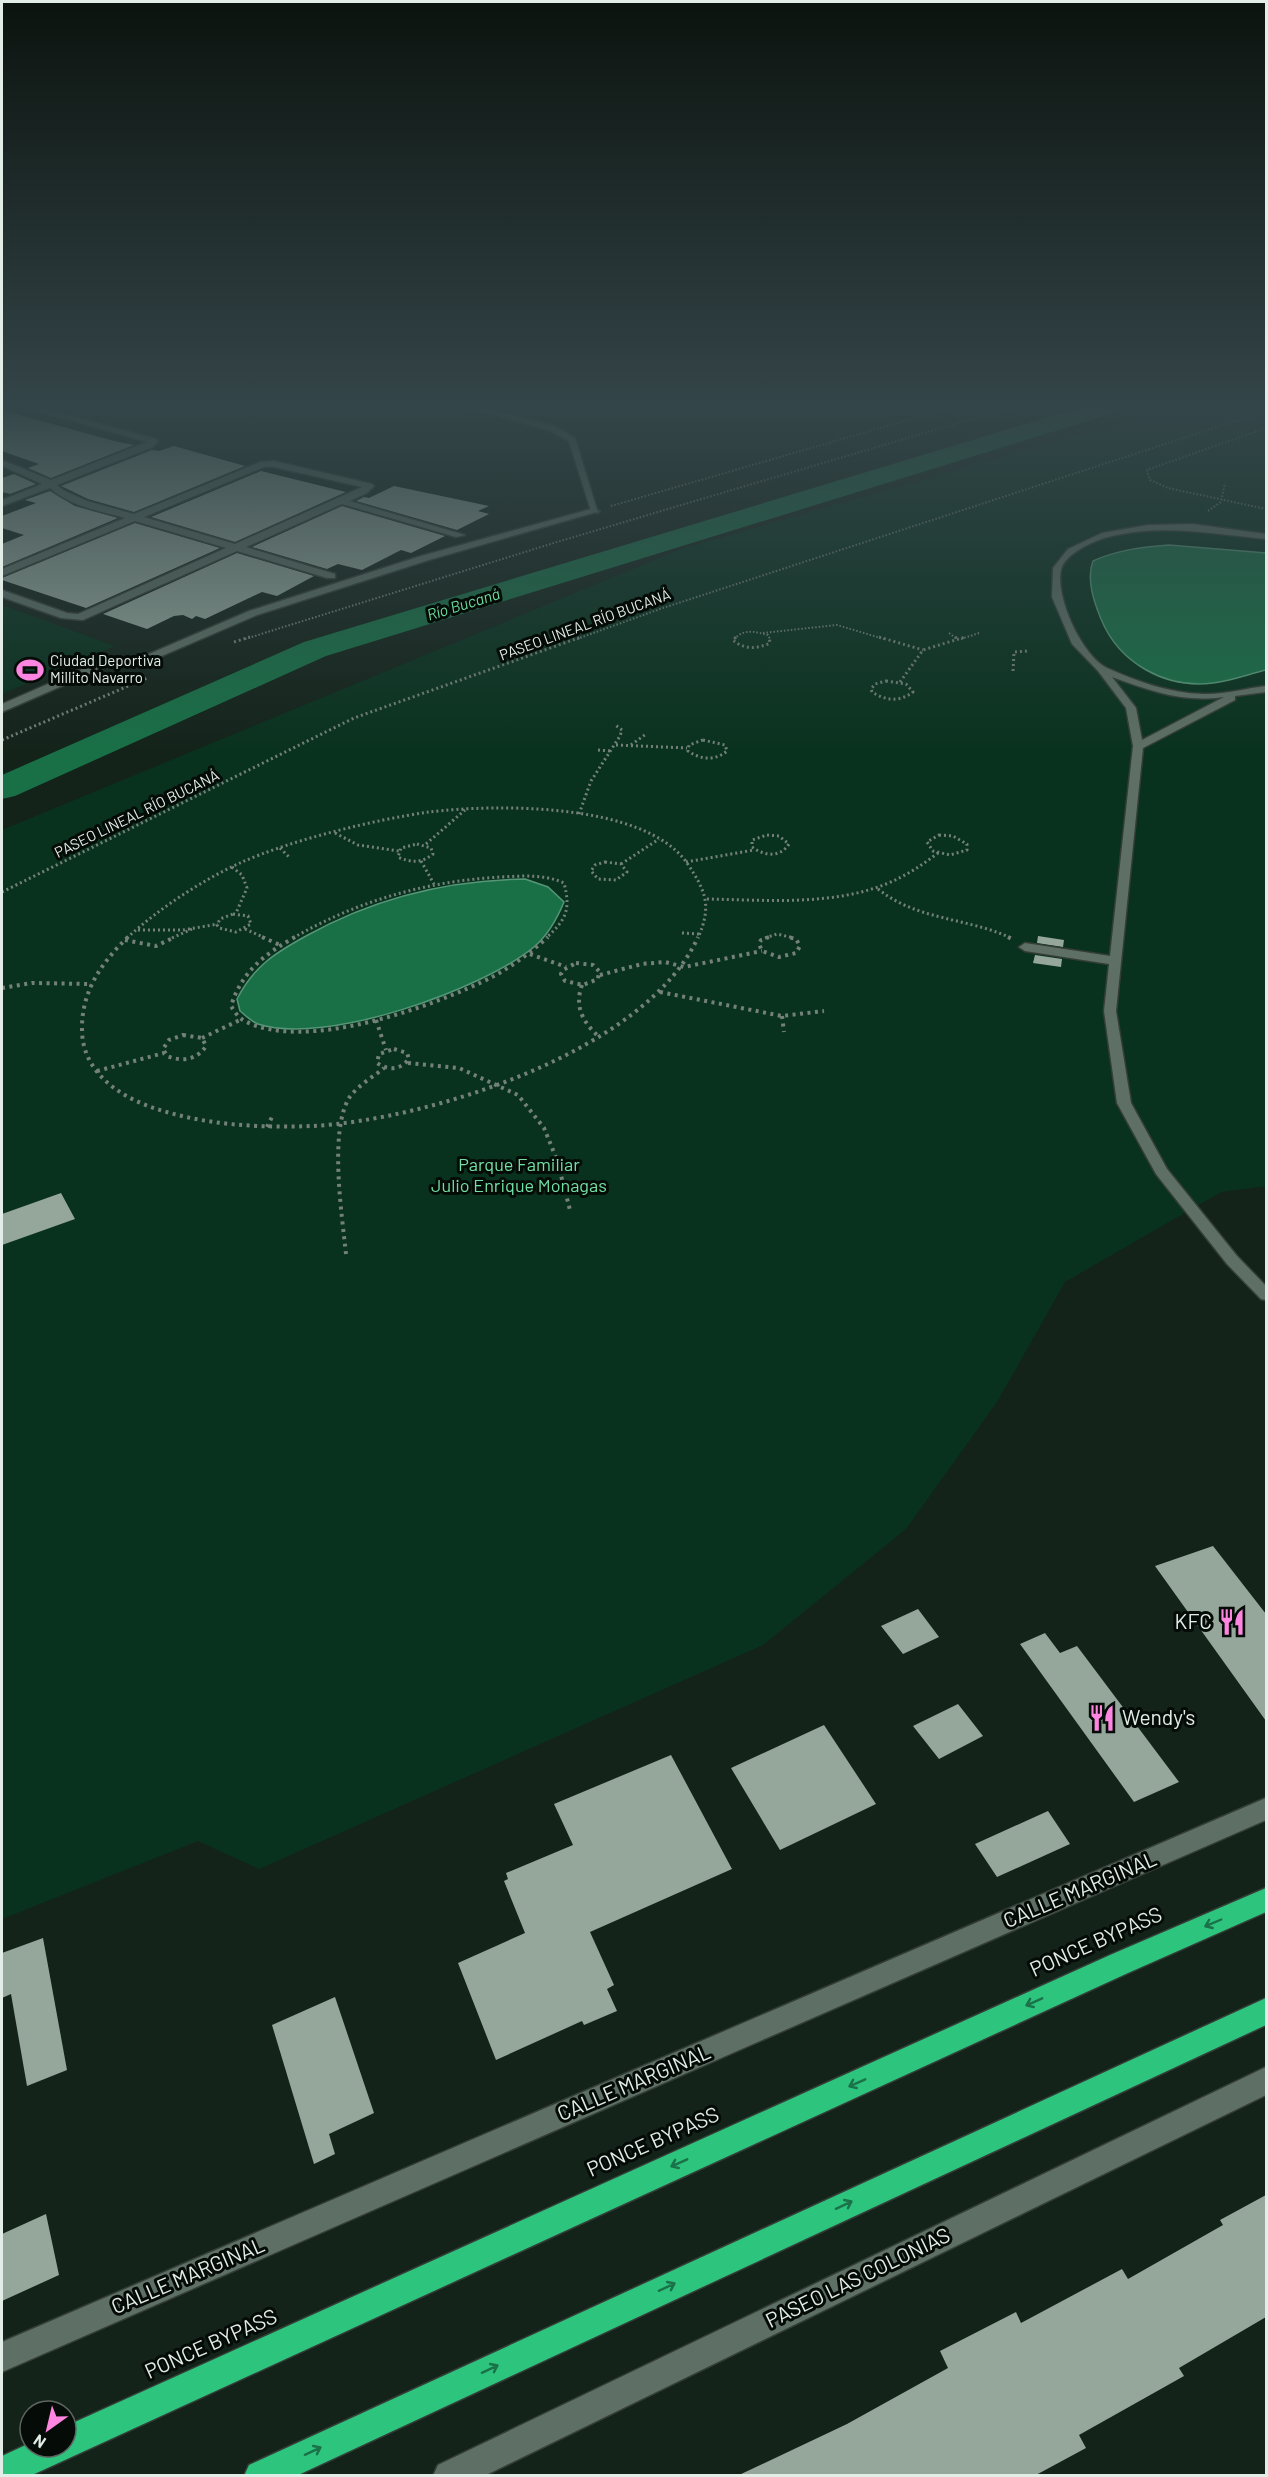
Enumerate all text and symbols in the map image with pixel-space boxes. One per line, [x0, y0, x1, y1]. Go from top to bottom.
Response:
water label: Río Bucaná [424, 583, 502, 624]
street label: PASEO LINEAL RÍO BUCANÁ [497, 585, 673, 663]
place label: Ciudad Deportiva Millito Navarro [50, 651, 161, 686]
sports icon: Ciudad Deportiva Millito Navarro [15, 655, 45, 685]
street label: PASEO LINEAL RÍO BUCANÁ [51, 765, 222, 861]
park label: Parque Familiar Julio Enrique Monagas [431, 1153, 607, 1196]
restaurant icon: KFC [1217, 1607, 1247, 1637]
place label: KFC [1175, 1608, 1212, 1633]
restaurant icon: Wendy's [1087, 1703, 1117, 1733]
place label: Wendy's [1122, 1704, 1195, 1729]
street label: CALLE MARGINAL [999, 1845, 1160, 1932]
street label: PONCE BYPASS [1025, 1900, 1165, 1981]
one-way arrow [1204, 1918, 1222, 1929]
one-way arrow [1026, 1997, 1044, 2008]
street label: CALLE MARGINAL [553, 2038, 714, 2125]
one-way arrow [848, 2077, 866, 2089]
street label: PONCE BYPASS [582, 2100, 722, 2181]
one-way arrow [671, 2158, 689, 2170]
one-way arrow [834, 2199, 852, 2211]
street label: PASEO LAS COLONIAS [761, 2221, 954, 2332]
street label: CALLE MARGINAL [107, 2231, 268, 2318]
one-way arrow [657, 2281, 675, 2292]
street label: PONCE BYPASS [140, 2302, 280, 2383]
one-way arrow [480, 2363, 498, 2374]
north arrow [18, 2399, 78, 2459]
text: N [30, 2431, 49, 2453]
one-way arrow [303, 2445, 321, 2456]

